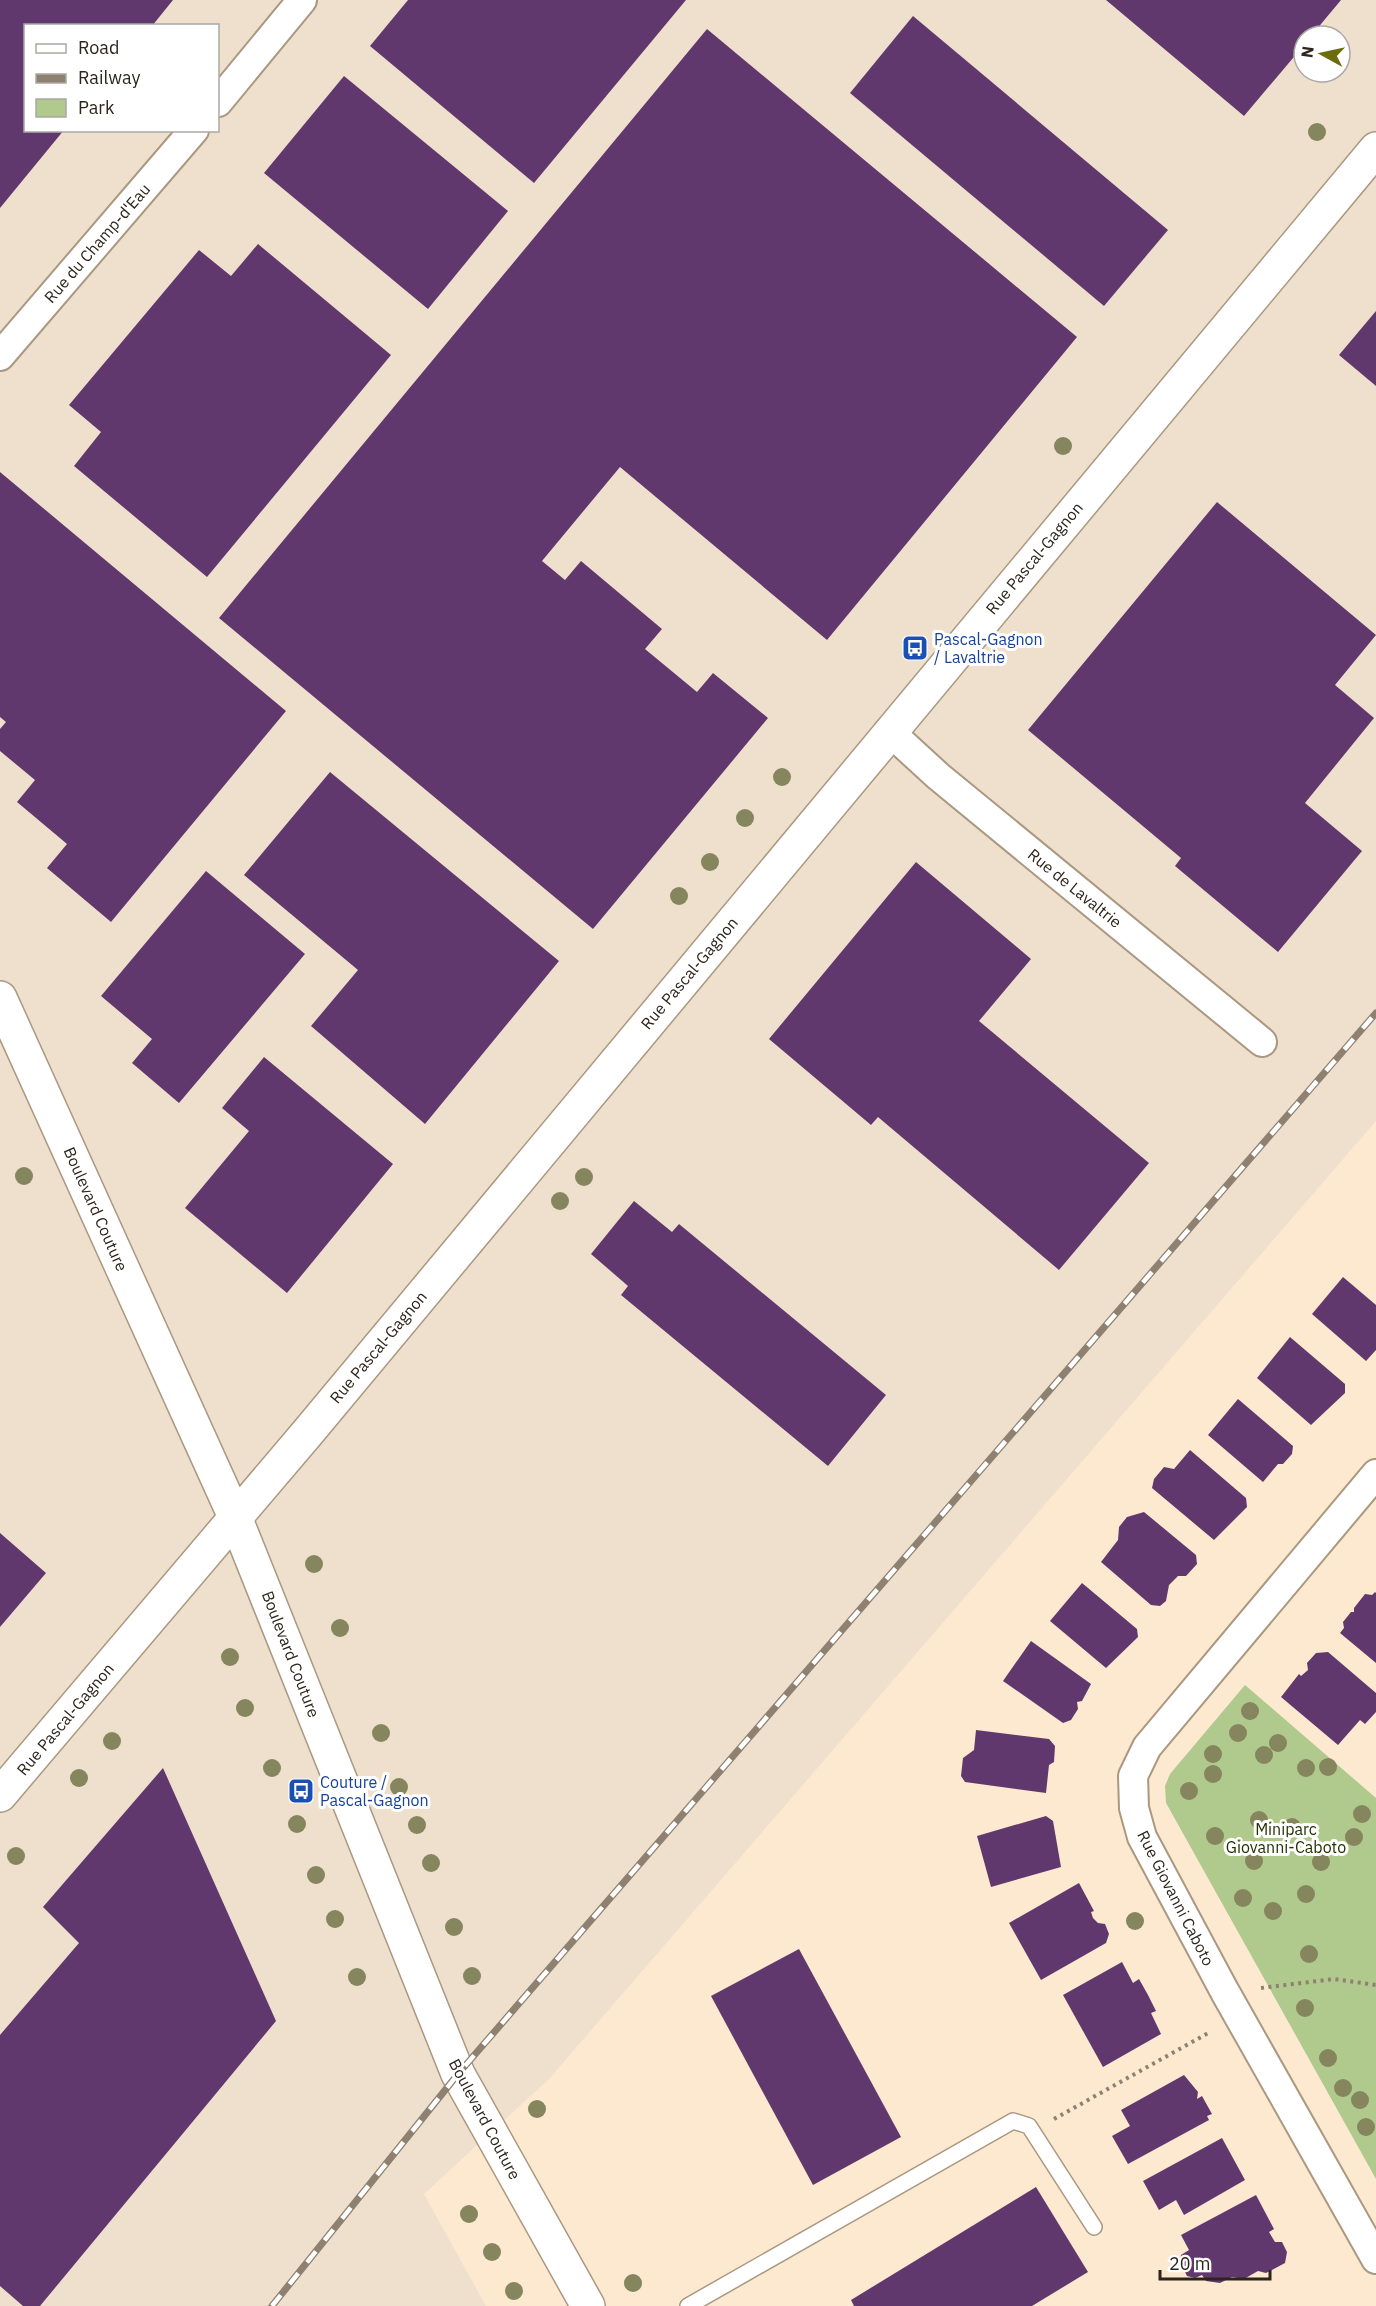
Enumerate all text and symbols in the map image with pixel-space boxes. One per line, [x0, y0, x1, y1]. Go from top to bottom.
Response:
legend [24, 24, 219, 132]
north arrow [1292, 24, 1352, 84]
text: Road [78, 36, 119, 59]
text: N [1296, 45, 1318, 59]
text: Railway [78, 66, 140, 89]
text: Park [78, 96, 115, 119]
street label: Rue du Champ-d'Eau [40, 179, 154, 307]
street label: Rue Pascal-Gagnon [981, 498, 1087, 618]
place label: Pascal-Gagnon / Lavaltrie [934, 629, 1043, 667]
bus stop icon: Pascal-Gagnon / Lavaltrie [900, 633, 930, 663]
street label: Rue de Lavaltrie [1024, 844, 1126, 932]
street label: Rue Pascal-Gagnon [636, 913, 742, 1033]
street label: Boulevard Couture [60, 1144, 132, 1274]
street label: Rue Pascal-Gagnon [325, 1287, 431, 1407]
street label: Boulevard Couture [258, 1588, 324, 1720]
street label: Rue Pascal-Gagnon [12, 1659, 118, 1779]
place label: Couture / Pascal-Gagnon [320, 1772, 429, 1810]
bus stop icon: Couture / Pascal-Gagnon [286, 1776, 316, 1806]
park label: Miniparc Giovanni-Caboto [1226, 1819, 1346, 1857]
street label: Rue Giovanni Caboto [1133, 1827, 1219, 1969]
street label: Boulevard Couture [445, 2055, 525, 2183]
scale bar [1160, 2243, 1270, 2281]
text: 20 m [1169, 2252, 1211, 2275]

